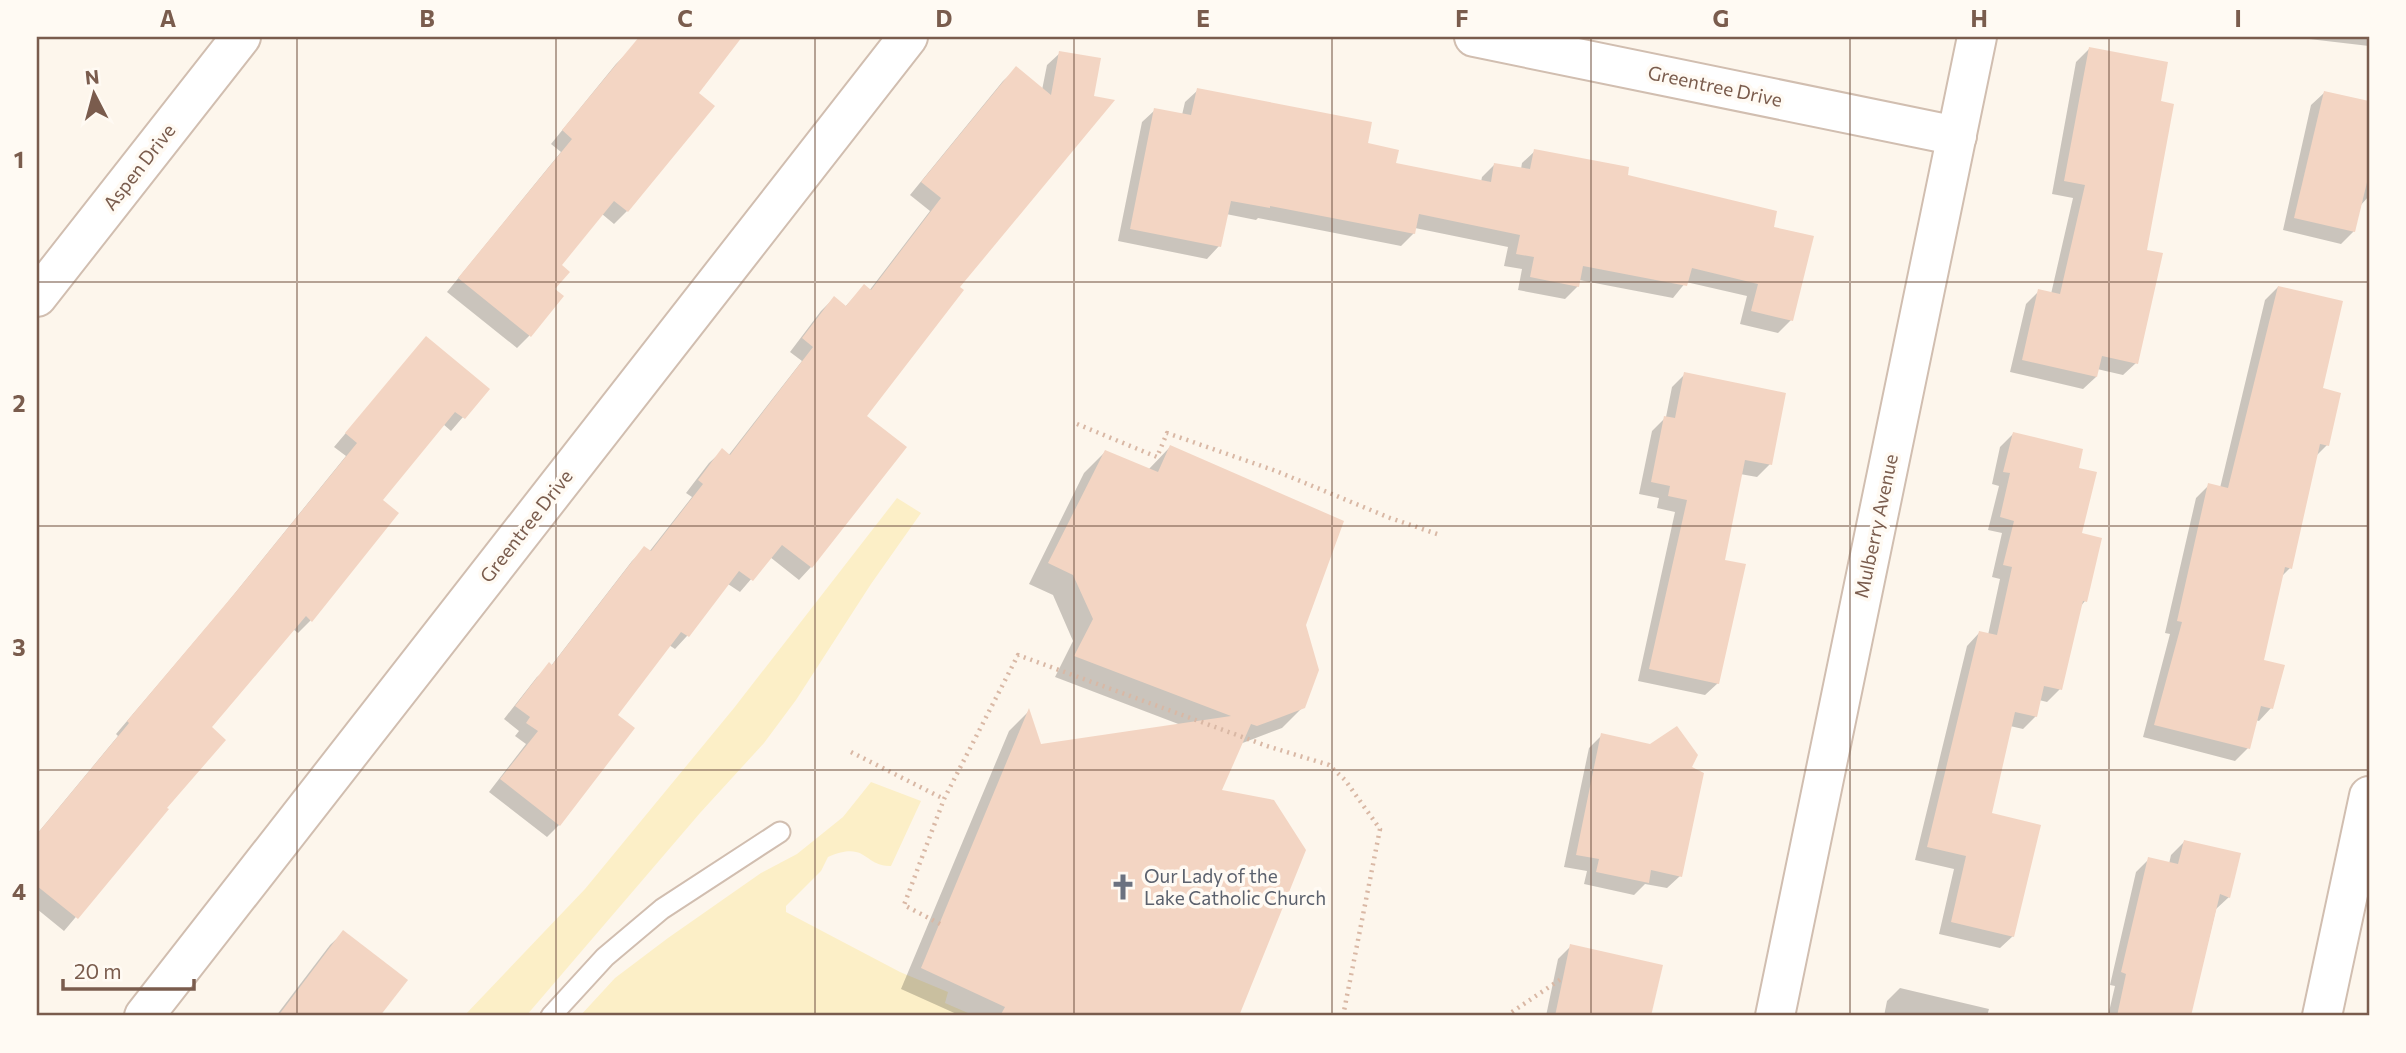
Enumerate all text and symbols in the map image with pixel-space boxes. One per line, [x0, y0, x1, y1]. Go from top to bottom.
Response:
text: A [160, 4, 177, 32]
text: B [419, 4, 435, 32]
text: C [677, 4, 693, 32]
text: D [936, 4, 953, 32]
text: E [1196, 4, 1210, 32]
text: F [1455, 4, 1469, 32]
text: G [1713, 4, 1729, 32]
text: H [1970, 4, 1988, 32]
text: I [2234, 4, 2242, 32]
north arrow [60, 60, 130, 130]
street label: Greentree Drive [1646, 60, 1784, 111]
text: N [84, 64, 100, 89]
street label: Aspen Drive [98, 119, 180, 215]
text: 1 [14, 145, 24, 173]
text: 2 [12, 389, 26, 417]
street label: Mulberry Avenue [1849, 452, 1902, 600]
street label: Greentree Drive [474, 465, 577, 587]
text: 3 [12, 633, 26, 661]
place label: Our Lady of the Lake Catholic Church [1144, 864, 1326, 909]
church icon: Our Lady of the Lake Catholic Church [1108, 872, 1138, 902]
text: 4 [12, 877, 26, 905]
scale bar [63, 948, 194, 992]
text: 20 m [74, 958, 122, 983]

